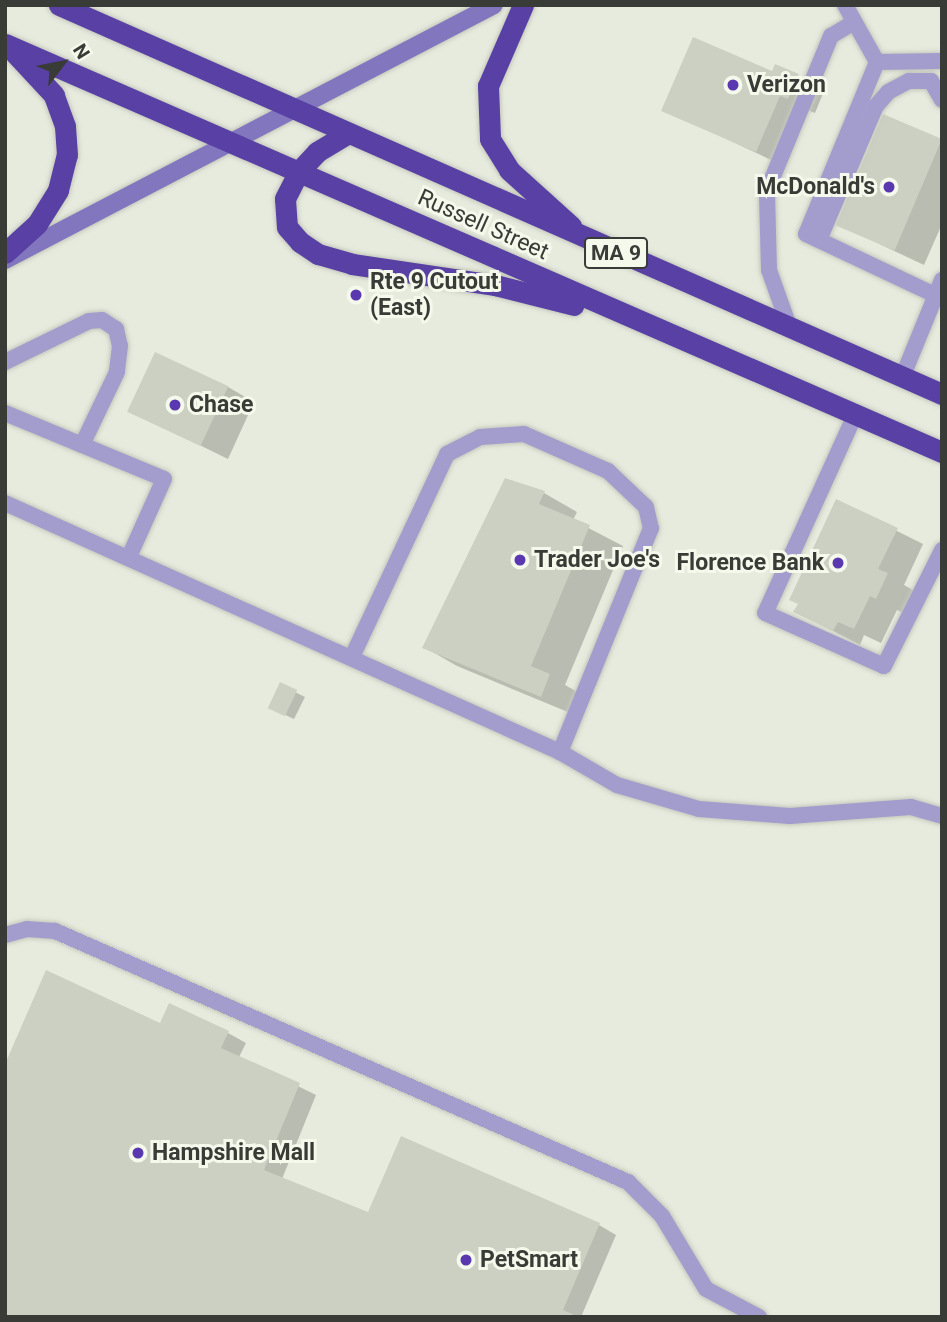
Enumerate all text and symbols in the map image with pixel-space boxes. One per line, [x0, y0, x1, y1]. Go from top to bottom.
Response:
north arrow [28, 28, 98, 98]
text: N [68, 40, 95, 63]
place label: Verizon [747, 71, 826, 99]
marker: Verizon [725, 77, 741, 93]
place label: McDonald's [756, 173, 875, 201]
marker: McDonald's [881, 179, 897, 195]
street label: Russell Street [413, 184, 553, 266]
road number: MA 9 [583, 236, 649, 270]
place label: Rte 9 Cutout (East) [370, 268, 499, 322]
marker: Rte 9 Cutout (East) [348, 287, 364, 303]
place label: Chase [189, 391, 253, 419]
marker: Chase [167, 397, 183, 413]
place label: Trader Joe's [534, 546, 660, 574]
place label: Florence Bank [676, 549, 824, 577]
marker: Trader Joe's [512, 552, 528, 568]
marker: Florence Bank [830, 555, 846, 571]
place label: Hampshire Mall [152, 1139, 315, 1167]
marker: Hampshire Mall [130, 1145, 146, 1161]
place label: PetSmart [480, 1246, 578, 1274]
marker: PetSmart [458, 1252, 474, 1268]

